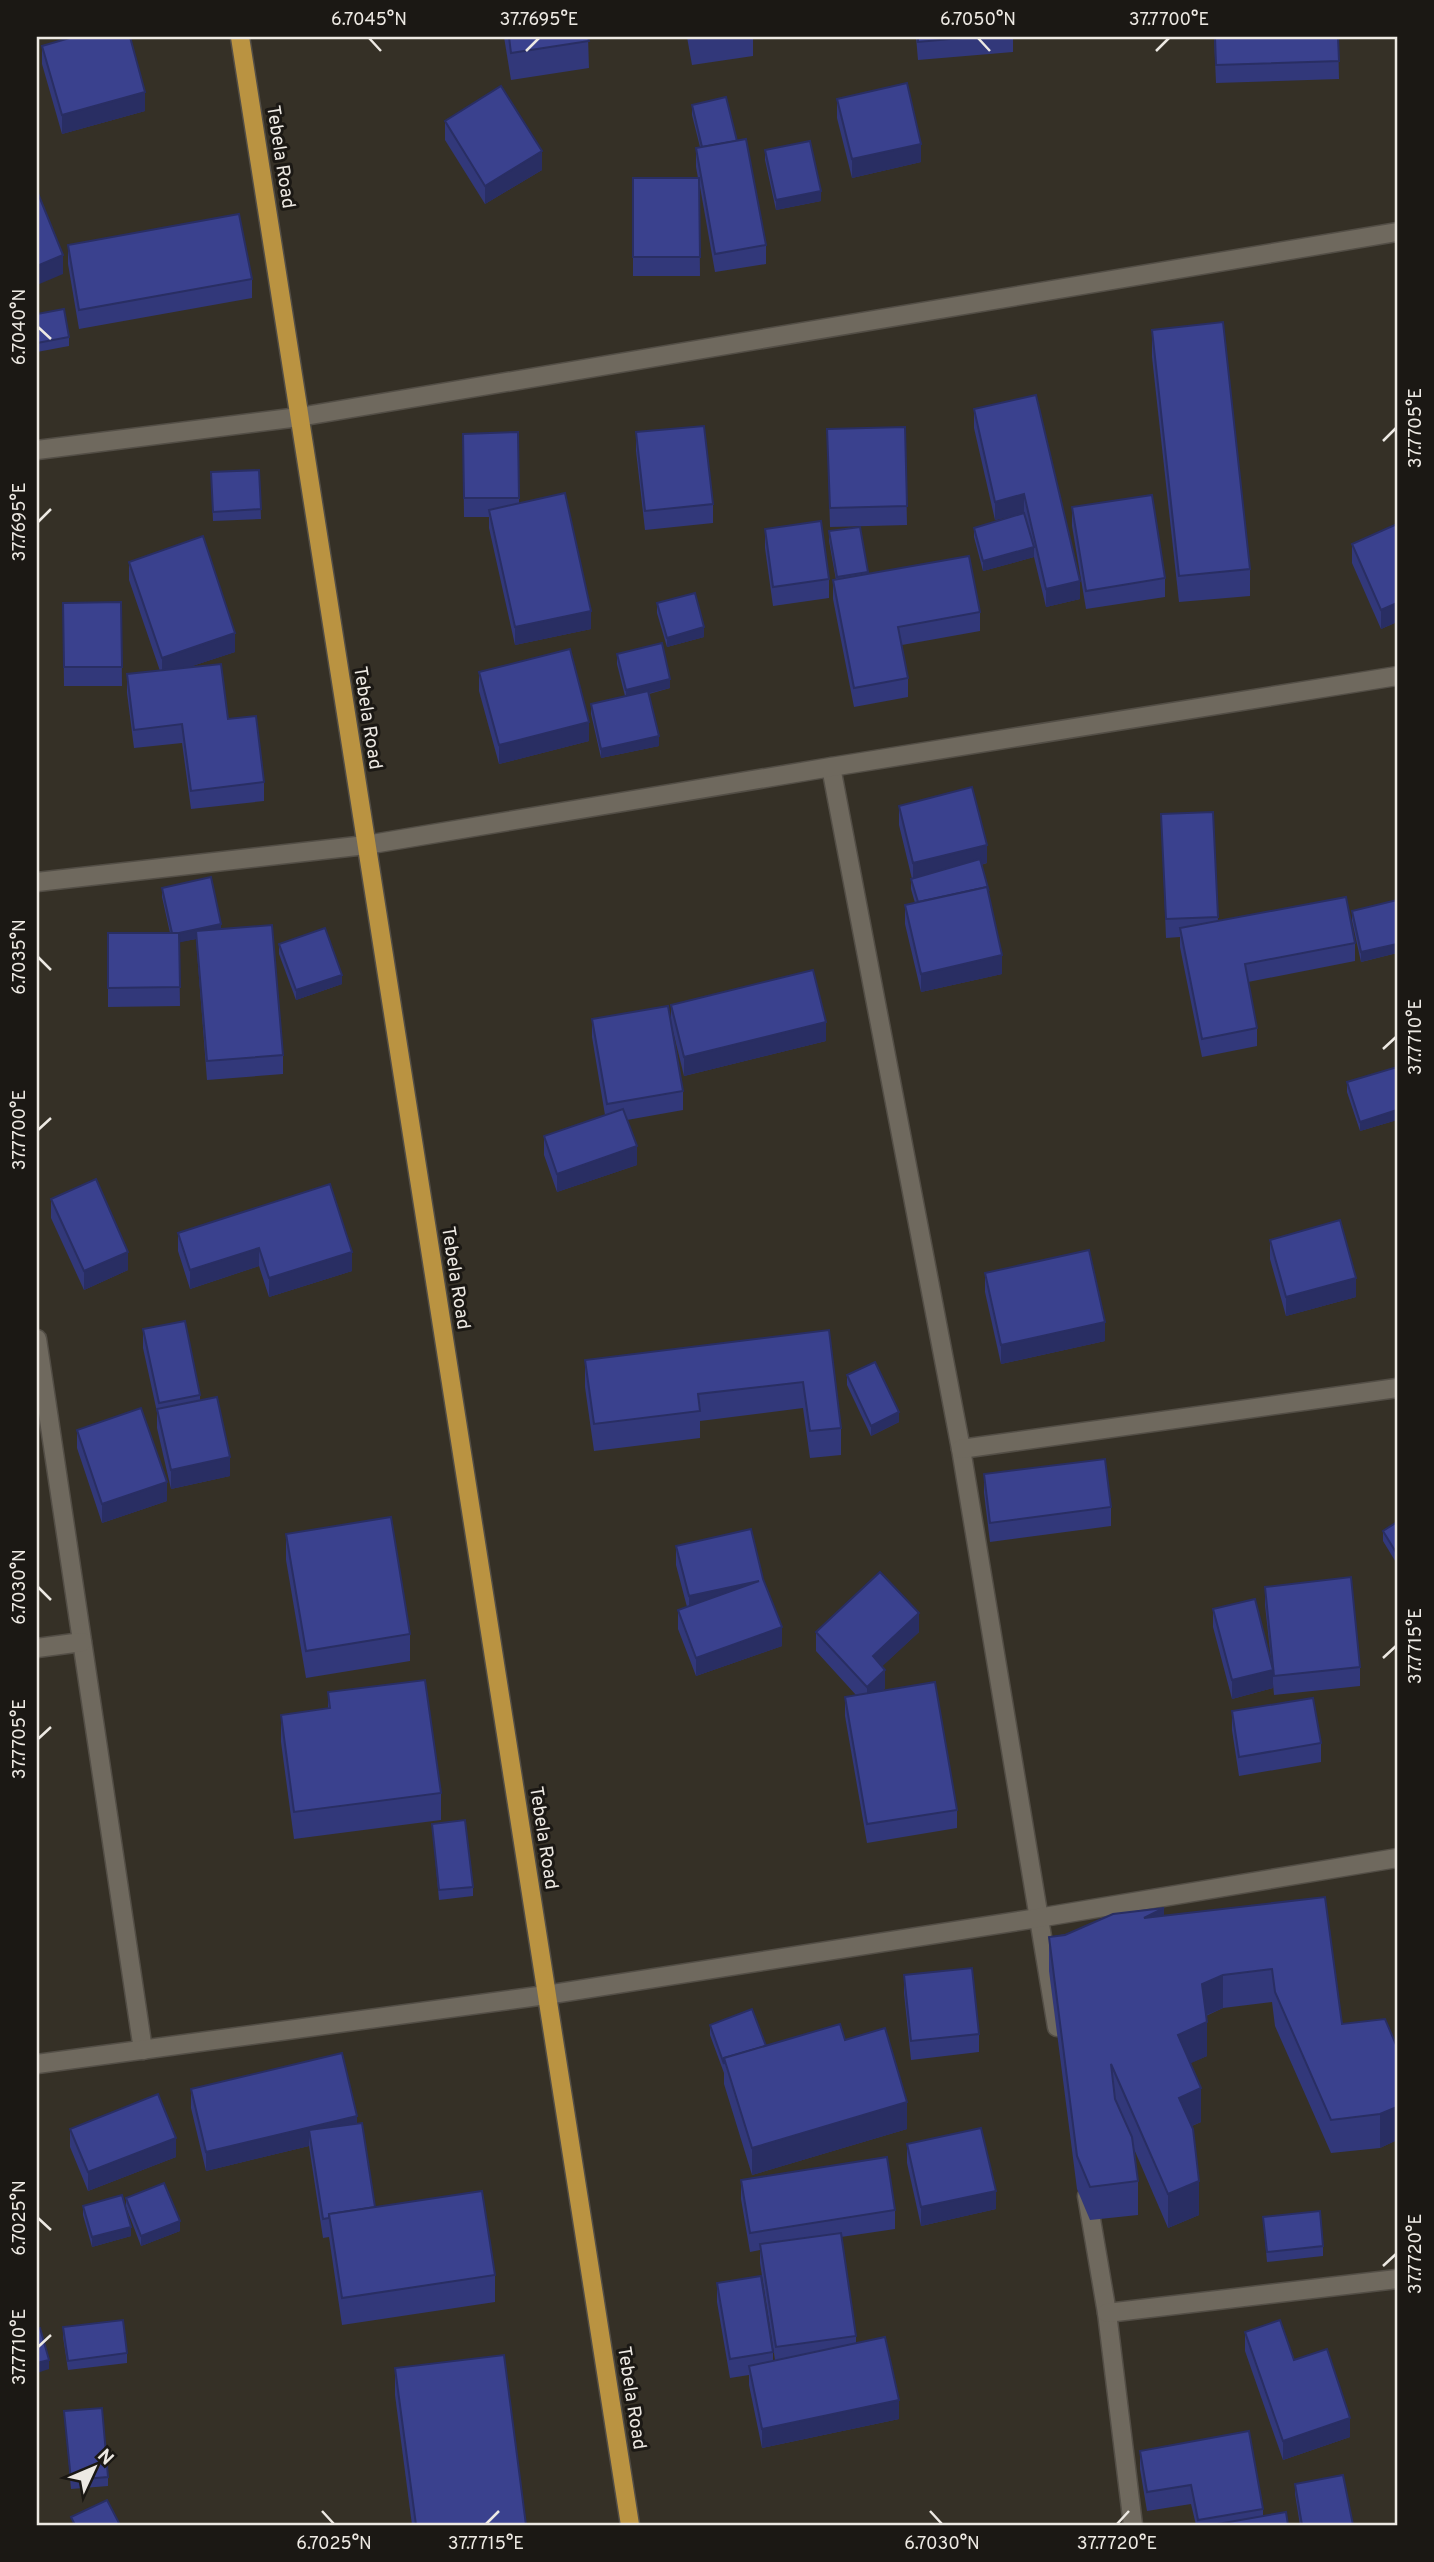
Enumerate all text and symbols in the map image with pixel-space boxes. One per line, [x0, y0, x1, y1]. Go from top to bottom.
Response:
text: 6.7045°N [331, 9, 407, 32]
text: 37.7695°E [499, 9, 579, 32]
text: 6.7050°N [940, 9, 1016, 32]
text: 37.7700°E [1129, 9, 1209, 32]
street label: Tebela Road [260, 104, 300, 210]
text: 6.7040°N [9, 289, 32, 365]
text: 37.7705°E [1405, 388, 1428, 468]
text: 37.7695°E [9, 482, 32, 562]
street label: Tebela Road [347, 665, 387, 771]
text: 6.7035°N [9, 919, 32, 995]
text: 37.7710°E [1405, 999, 1428, 1075]
text: 37.7700°E [9, 1090, 32, 1170]
street label: Tebela Road [435, 1225, 475, 1331]
text: 6.7030°N [9, 1549, 32, 1625]
text: 37.7715°E [1405, 1608, 1428, 1684]
text: 37.7705°E [9, 1699, 32, 1779]
street label: Tebela Road [523, 1785, 563, 1891]
text: 6.7025°N [9, 2180, 32, 2256]
text: 37.7720°E [1405, 2214, 1428, 2294]
text: 37.7710°E [9, 2309, 32, 2385]
street label: Tebela Road [611, 2345, 651, 2451]
north arrow [60, 2432, 130, 2502]
text: N [91, 2444, 118, 2471]
text: 6.7025°N [296, 2533, 372, 2556]
text: 37.7715°E [448, 2533, 524, 2556]
text: 6.7030°N [904, 2533, 980, 2556]
text: 37.7720°E [1077, 2533, 1157, 2556]

